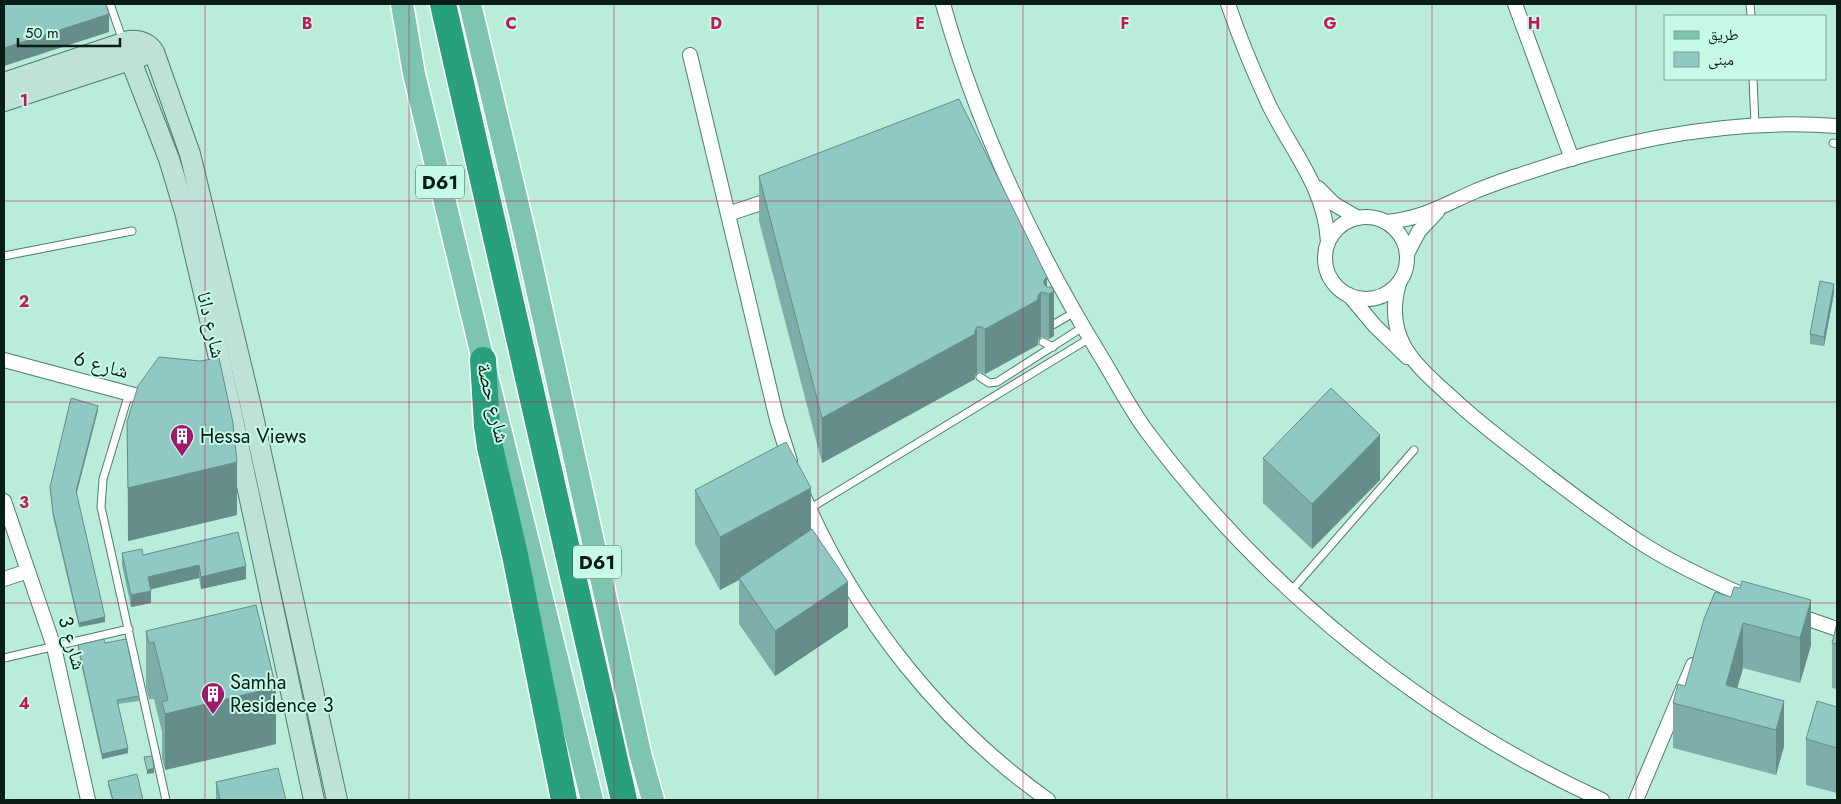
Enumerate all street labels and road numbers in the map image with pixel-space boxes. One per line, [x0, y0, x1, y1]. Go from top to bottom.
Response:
road number: D61 [416, 166, 464, 198]
street label: شارع دانا [189, 289, 233, 361]
street label: شارع 6 [70, 344, 132, 386]
street label: شارع حصة [469, 360, 517, 446]
road number: D61 [573, 546, 621, 578]
street label: شارع 3 [50, 613, 94, 673]

